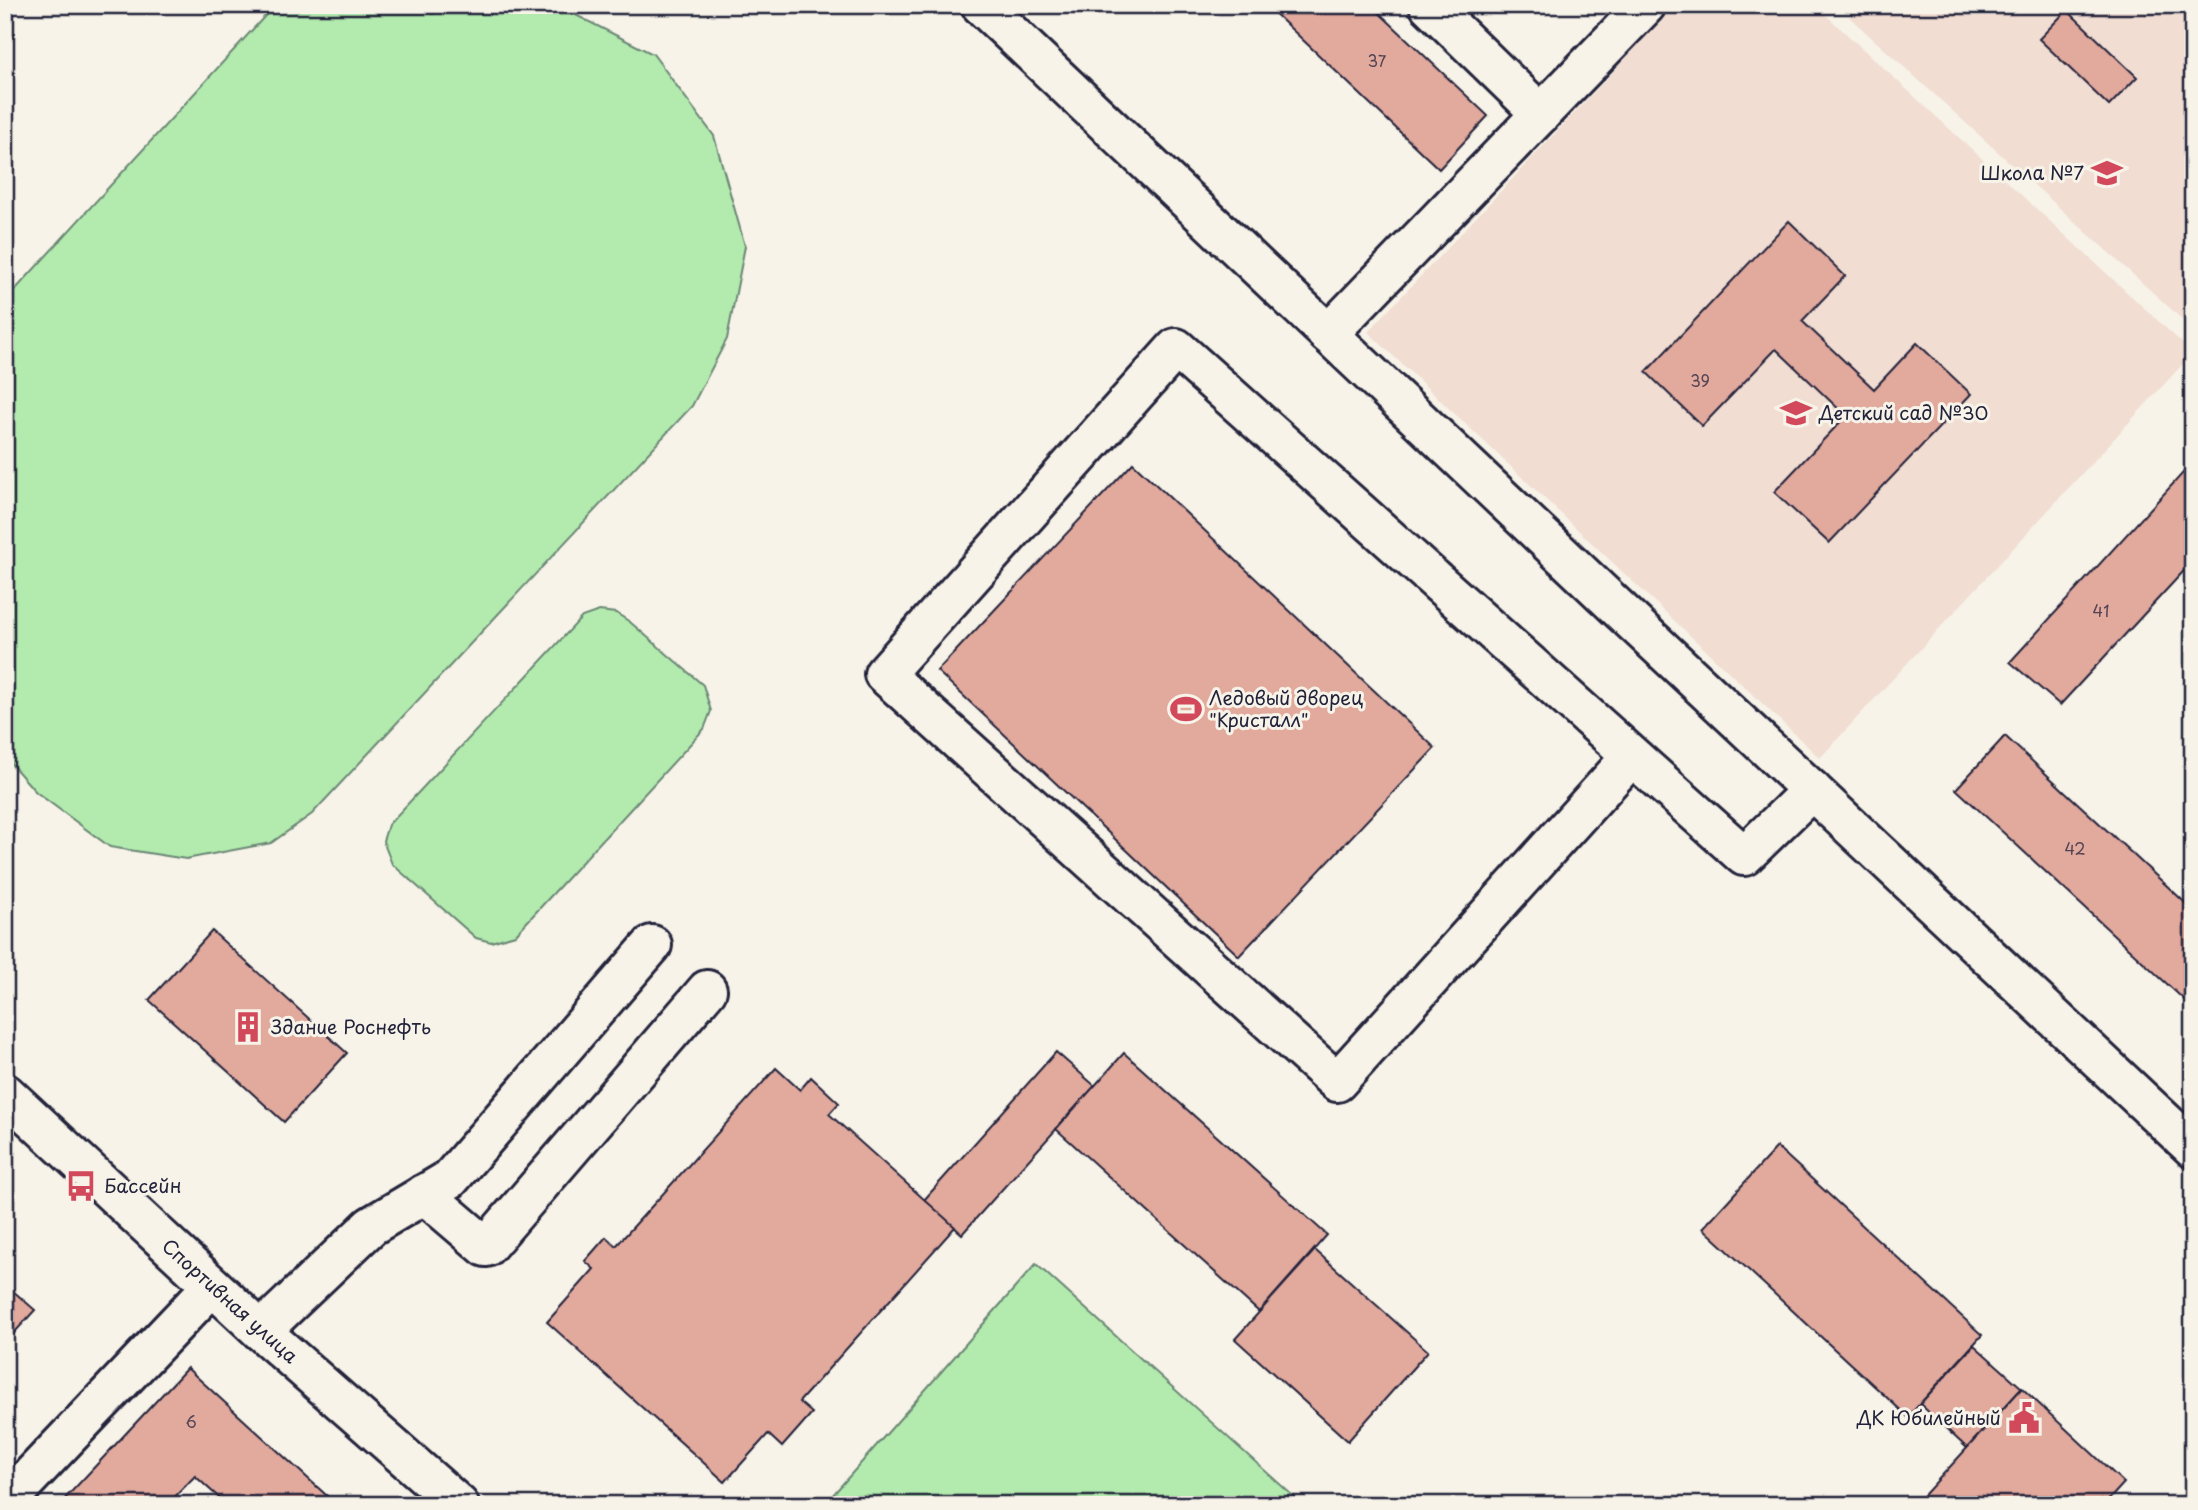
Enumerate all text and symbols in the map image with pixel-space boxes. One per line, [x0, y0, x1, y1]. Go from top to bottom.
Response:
house number: 37 [1368, 48, 1387, 72]
school or university icon: Школа №7 [2090, 156, 2124, 190]
place label: Школа №7 [1980, 158, 2084, 186]
house number: 39 [1690, 368, 1710, 392]
school or university icon: Детский сад №30 [1779, 396, 1813, 430]
place label: Детский сад №30 [1818, 398, 1988, 426]
house number: 41 [2093, 598, 2109, 622]
place label: Ледовый дворец "Кристалл" [1209, 683, 1363, 733]
sports icon: Ледовый дворец "Кристалл" [1169, 692, 1203, 726]
house number: 42 [2064, 836, 2086, 860]
building icon: Здание Роснефть [231, 1010, 265, 1044]
place label: Здание Роснефть [271, 1012, 431, 1040]
bus stop icon: Бассейн [64, 1169, 98, 1203]
place label: Бассейн [104, 1171, 181, 1199]
street label: Спортивная улица [156, 1231, 305, 1369]
public building icon: ДК Юбилейный [2007, 1401, 2041, 1435]
place label: ДК Юбилейный [1856, 1403, 2001, 1431]
house number: 6 [185, 1409, 197, 1433]

